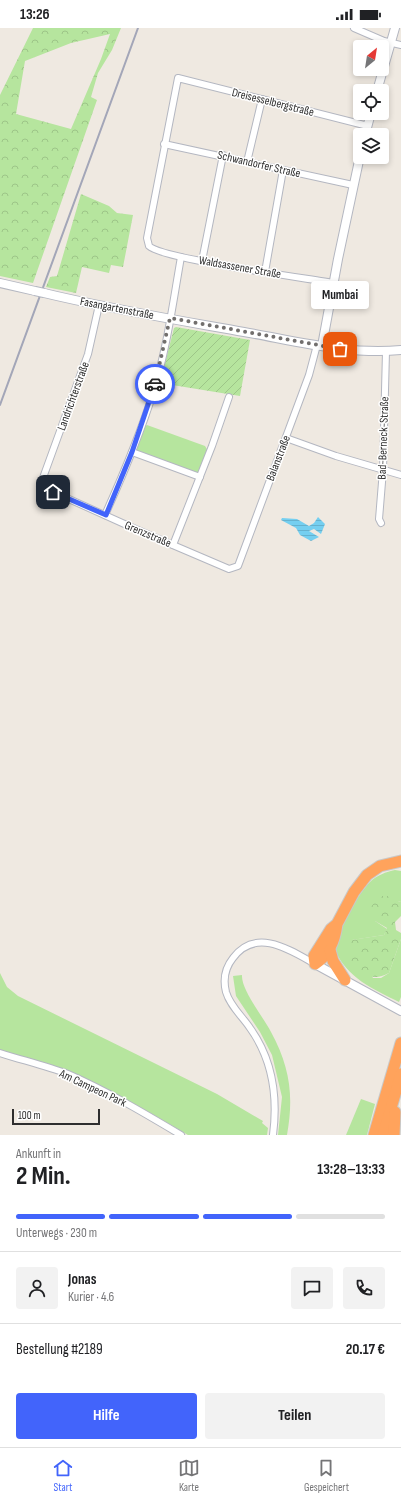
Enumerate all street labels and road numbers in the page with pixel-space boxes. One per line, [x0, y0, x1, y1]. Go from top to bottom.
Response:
street label: Dreisesselbergstraße [230, 85, 316, 120]
street label: Schwandorfer Straße [216, 148, 302, 181]
street label: Waldsassener Straße [198, 253, 282, 282]
street label: Fasangartenstraße [79, 294, 155, 323]
street label: Landrichterstraße [54, 359, 93, 433]
street label: Bad-Berneck-Straße [375, 396, 392, 480]
street label: Balanstraße [263, 433, 294, 483]
street label: Grenzstraße [122, 518, 174, 551]
street label: Am Campeon Park [56, 1066, 129, 1111]

